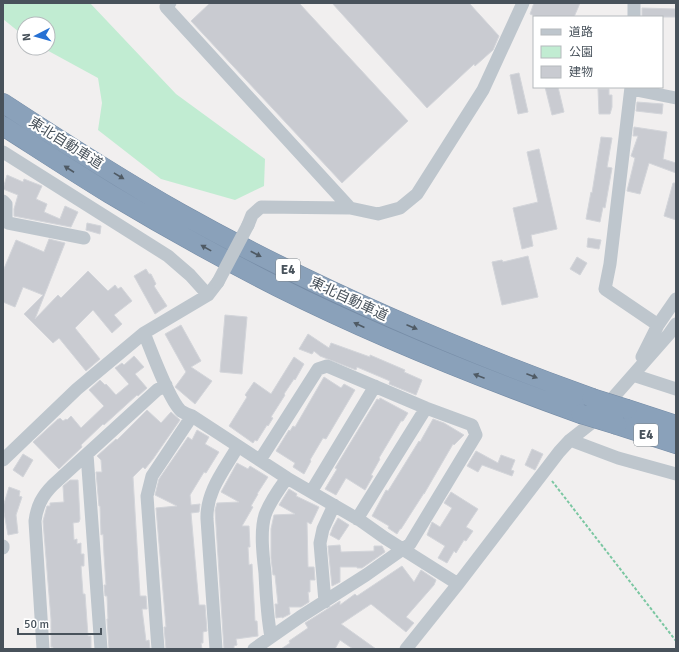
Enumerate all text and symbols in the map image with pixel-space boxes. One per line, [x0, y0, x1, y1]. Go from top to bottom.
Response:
north arrow [16, 16, 56, 56]
legend [533, 16, 663, 88]
text: 道路 [569, 25, 593, 40]
text: N [20, 33, 33, 41]
text: 公園 [569, 45, 593, 60]
text: 建物 [569, 65, 593, 80]
street label: 東北自動車道 [26, 114, 106, 172]
one-way arrow [64, 165, 74, 173]
one-way arrow [113, 173, 125, 180]
one-way arrow [200, 245, 211, 252]
one-way arrow [250, 250, 262, 257]
road number: E4 [276, 259, 300, 281]
street label: 東北自動車道 [307, 274, 391, 324]
one-way arrow [354, 322, 365, 328]
one-way arrow [406, 325, 418, 331]
one-way arrow [473, 372, 485, 378]
one-way arrow [527, 373, 539, 379]
road number: E4 [634, 424, 658, 446]
scale bar [18, 610, 101, 636]
text: 50 m [24, 617, 49, 632]

